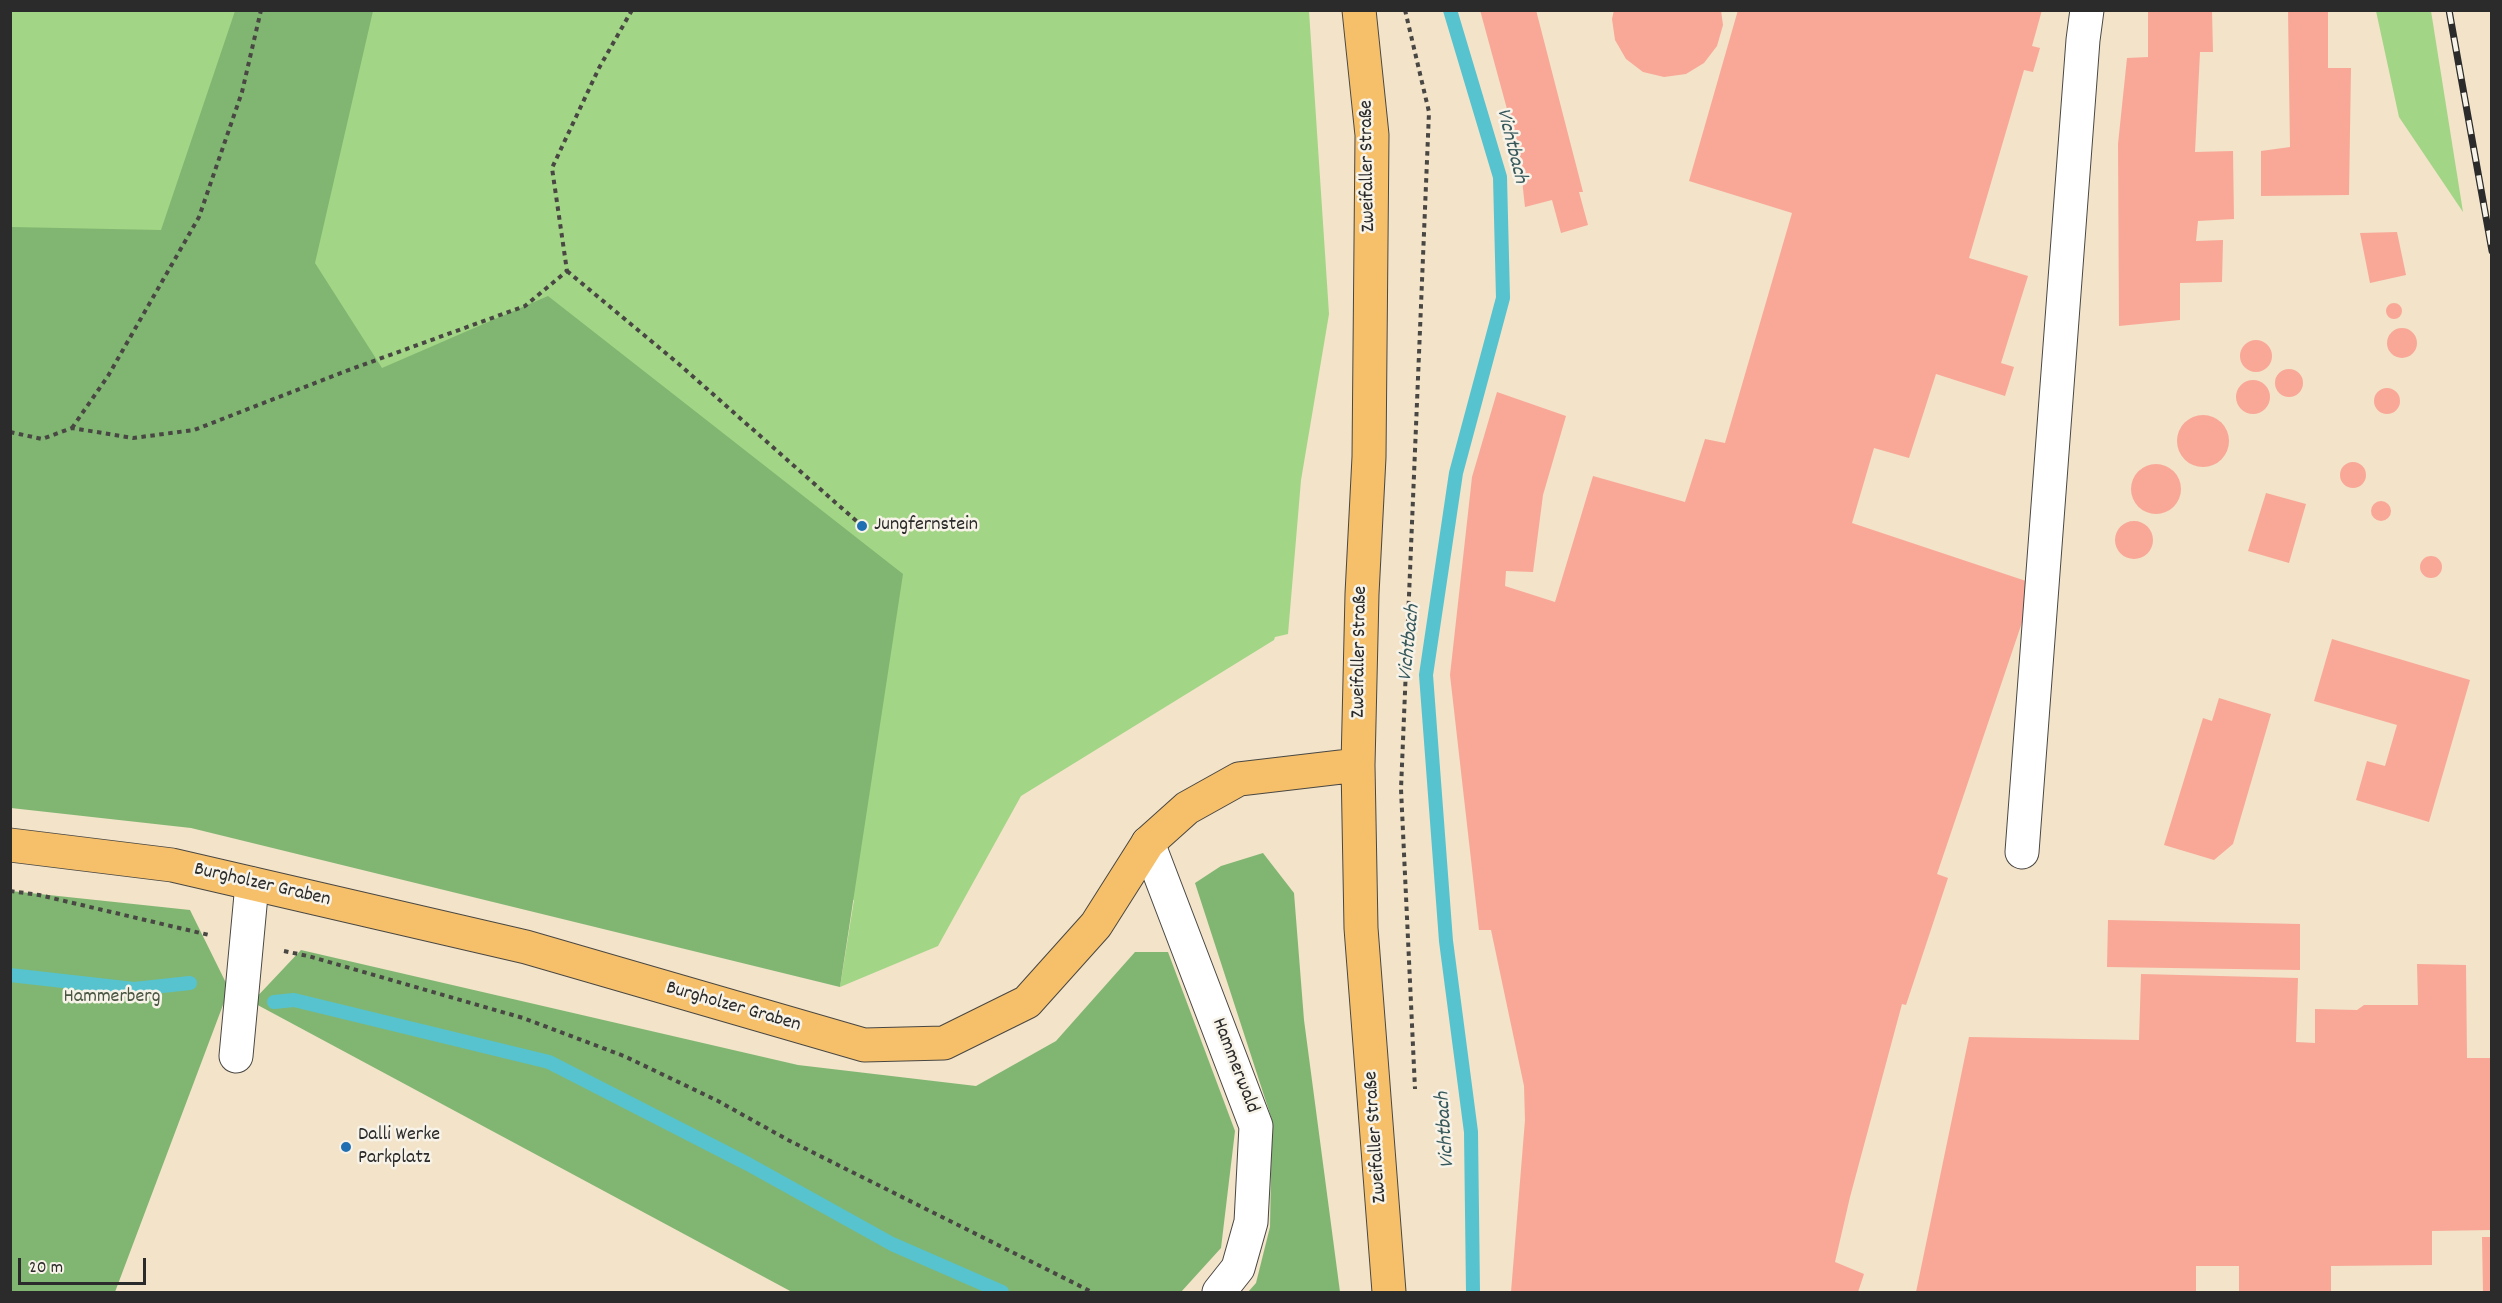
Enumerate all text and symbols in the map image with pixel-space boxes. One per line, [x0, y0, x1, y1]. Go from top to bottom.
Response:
street label: Zweifaller Straße [1356, 100, 1382, 232]
water label: Vichtbach [1488, 106, 1532, 186]
place label: Jungfernstein [874, 514, 978, 538]
marker: Jungfernstein [855, 519, 869, 533]
street label: Zweifaller Straße [1348, 586, 1374, 718]
water label: Vichtbach [1394, 604, 1428, 682]
street label: Burgholzer Graben [192, 859, 332, 913]
street label: Burgholzer Graben [663, 977, 803, 1039]
park label: Hammerberg [64, 986, 160, 1010]
street label: Hammerwald [1205, 1015, 1263, 1117]
street label: Zweifaller Straße [1360, 1070, 1394, 1204]
water label: Vichtbach [1432, 1091, 1462, 1169]
place label: Dalli Werke Parkplatz [358, 1124, 440, 1171]
marker: Dalli Werke Parkplatz [339, 1140, 353, 1154]
scale bar [21, 1246, 148, 1284]
text: 20 m [29, 1256, 63, 1281]

